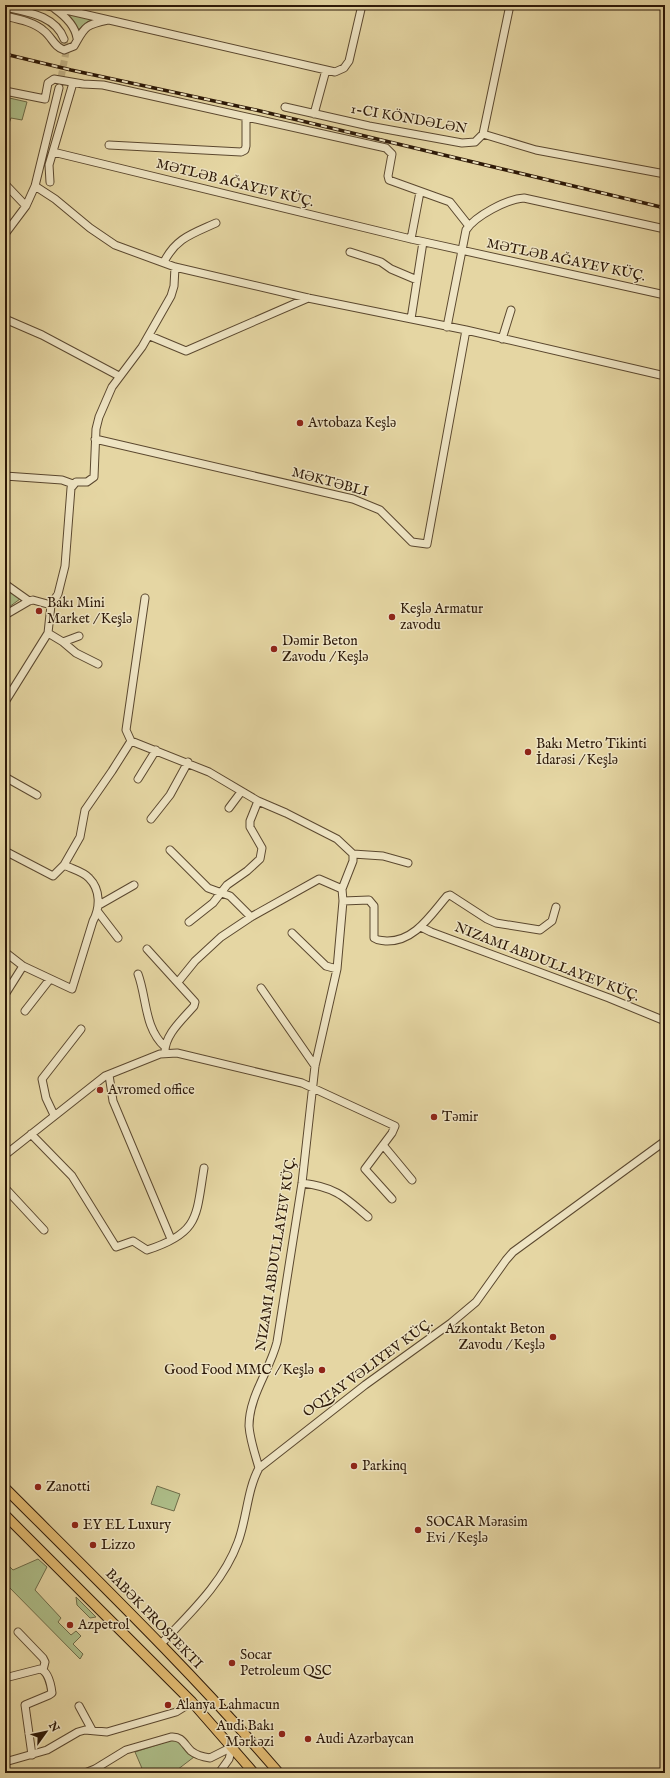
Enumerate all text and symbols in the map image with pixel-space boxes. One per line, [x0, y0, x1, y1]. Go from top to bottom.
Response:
street label: 1-CI KÖNDƏLƏN [349, 99, 469, 138]
street label: MƏTLƏB AĞAYEV KÜÇ. [154, 154, 316, 211]
street label: MƏTLƏB AĞAYEV KÜÇ. [485, 233, 647, 286]
place label: Avtobaza Keşlə [307, 414, 396, 432]
marker: Avtobaza Keşlə [295, 418, 305, 428]
street label: MƏKTƏBLI [290, 463, 370, 501]
place label: Bakı Mini Market / Keşlə [47, 594, 132, 628]
place label: Keşlə Armatur zavodu [400, 600, 483, 634]
marker: Bakı Mini Market / Keşlə [34, 606, 44, 616]
marker: Keşlə Armatur zavodu [387, 612, 397, 622]
place label: Dəmir Beton Zavodu / Keşlə [282, 632, 368, 666]
marker: Dəmir Beton Zavodu / Keşlə [269, 644, 279, 654]
place label: Bakı Metro Tikinti İdarəsi / Keşlə [536, 735, 647, 769]
marker: Bakı Metro Tikinti İdarəsi / Keşlə [523, 747, 533, 757]
street label: NIZAMI ABDULLAYEV KÜÇ. [452, 917, 642, 1006]
place label: Avromed office [107, 1081, 195, 1099]
marker: Avromed office [95, 1085, 105, 1095]
place label: Təmir [442, 1108, 478, 1126]
marker: Təmir [429, 1112, 439, 1122]
street label: NIZAMI ABDULLAYEV KÜÇ. [251, 1155, 300, 1353]
street label: OQTAY VƏLIYEV KÜÇ. [299, 1314, 437, 1421]
place label: Azkontakt Beton Zavodu / Keşlə [444, 1320, 546, 1354]
marker: Azkontakt Beton Zavodu / Keşlə [548, 1332, 558, 1342]
place label: Good Food MMC / Keşlə [164, 1361, 314, 1379]
marker: Good Food MMC / Keşlə [317, 1365, 327, 1375]
place label: Parkinq [362, 1457, 408, 1475]
marker: Parkinq [349, 1461, 359, 1471]
place label: Zanotti [46, 1478, 90, 1496]
marker: Zanotti [33, 1482, 43, 1492]
place label: SOCAR Mərasim Evi / Keşlə [426, 1513, 528, 1547]
place label: EY EL Luxury [83, 1516, 171, 1534]
marker: EY EL Luxury [70, 1520, 80, 1530]
marker: SOCAR Mərasim Evi / Keşlə [413, 1525, 423, 1535]
place label: Lizzo [101, 1536, 136, 1554]
marker: Lizzo [88, 1540, 98, 1550]
street label: BABƏK PROSPEKTI [101, 1565, 207, 1673]
place label: Azpetrol [77, 1616, 129, 1634]
marker: Azpetrol [65, 1620, 75, 1630]
place label: Socar Petroleum QSC [240, 1646, 332, 1680]
marker: Socar Petroleum QSC [227, 1658, 237, 1668]
place label: Alanya Lahmacun [175, 1696, 280, 1714]
marker: Alanya Lahmacun [163, 1700, 173, 1710]
north arrow [26, 1712, 66, 1752]
place label: Audi Bakı Mərkəzi [215, 1717, 274, 1751]
text: N [45, 1718, 62, 1735]
marker: Audi Bakı Mərkəzi [277, 1729, 287, 1739]
place label: Audi Azərbaycan [315, 1730, 414, 1748]
marker: Audi Azərbaycan [303, 1734, 313, 1744]

